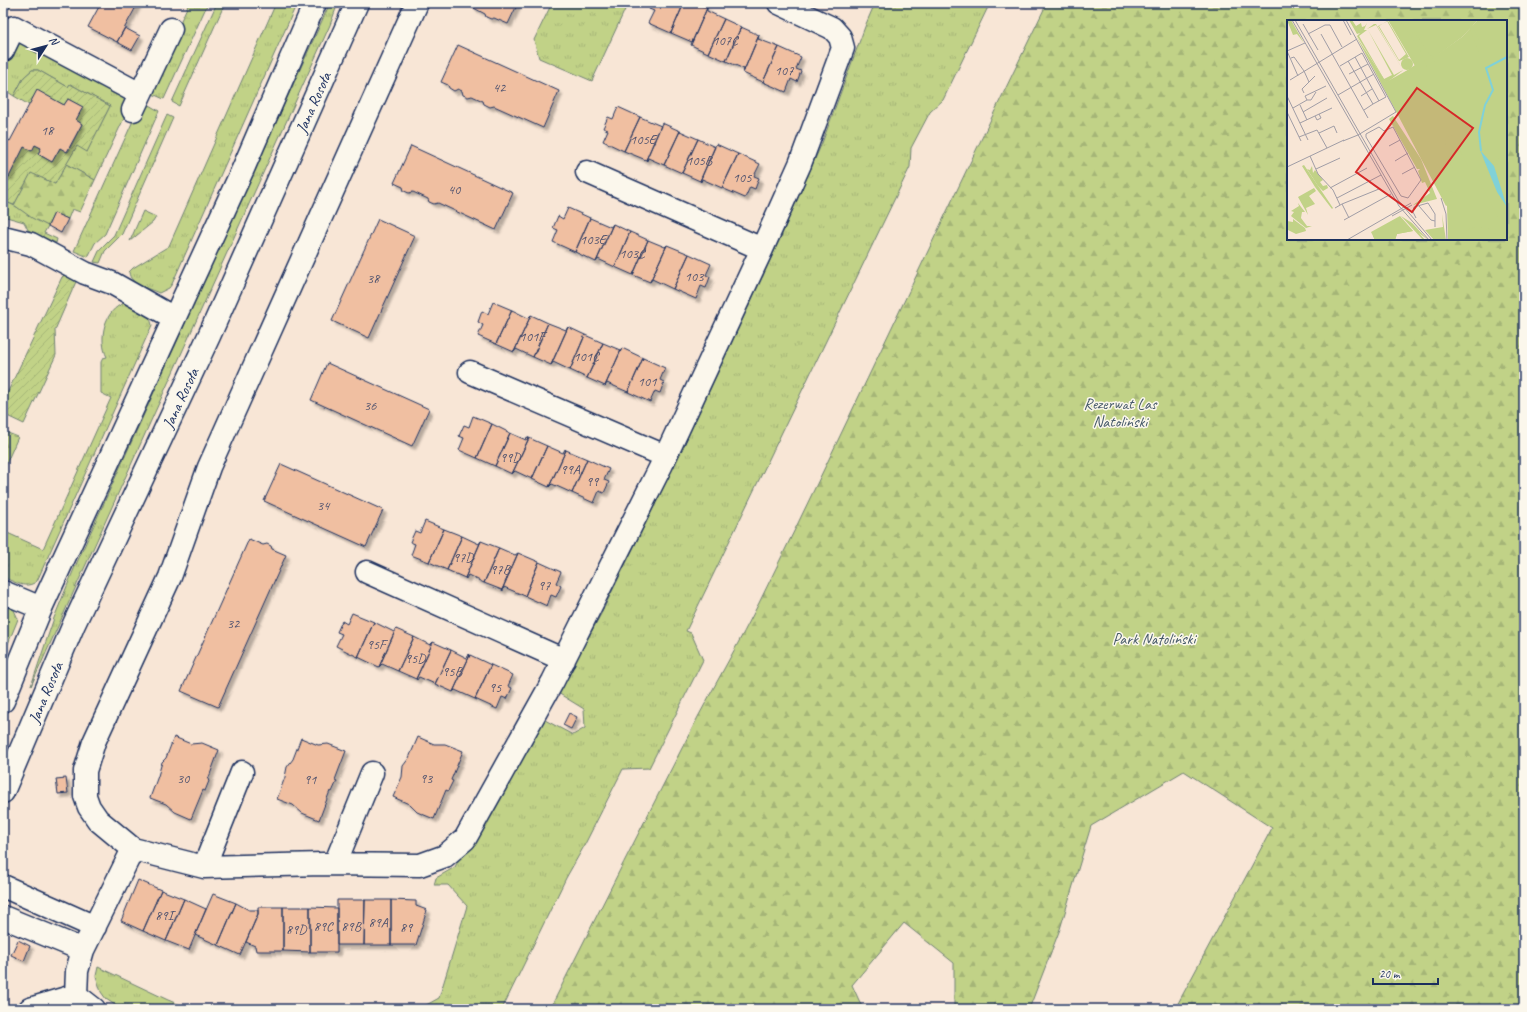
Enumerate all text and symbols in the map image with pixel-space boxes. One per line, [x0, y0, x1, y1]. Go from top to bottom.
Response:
inset map [1287, 20, 1507, 240]
north arrow [26, 26, 66, 66]
house number: 107C [712, 32, 739, 49]
text: N [46, 33, 63, 49]
house number: 107 [775, 62, 794, 79]
street label: Jana Rosoła [291, 68, 336, 137]
house number: 42 [493, 79, 507, 96]
house number: 18 [41, 122, 55, 139]
house number: 105E [630, 131, 658, 148]
house number: 105B [686, 152, 714, 169]
house number: 105 [733, 169, 752, 186]
house number: 40 [448, 181, 462, 198]
house number: 103E [580, 231, 608, 248]
house number: 103C [619, 245, 646, 262]
house number: 103 [685, 268, 705, 285]
house number: 38 [367, 270, 381, 287]
house number: 101F [519, 328, 548, 345]
house number: 101C [573, 348, 600, 365]
street label: Jana Rosoła [158, 364, 204, 433]
house number: 101 [638, 373, 657, 390]
park label: Rezerwat Las Natoliński [1084, 394, 1158, 432]
house number: 36 [364, 397, 377, 414]
house number: 99D [500, 449, 522, 466]
house number: 99A [560, 461, 581, 478]
house number: 99 [586, 473, 600, 490]
house number: 34 [317, 497, 331, 514]
house number: 97D [453, 549, 475, 566]
house number: 97B [490, 561, 512, 578]
house number: 97 [538, 577, 551, 594]
house number: 32 [227, 615, 241, 632]
park label: Park Natoliński [1113, 629, 1197, 649]
house number: 95F [367, 636, 389, 653]
house number: 95D [405, 650, 427, 667]
street label: Jana Rosoła [24, 658, 68, 727]
house number: 95B [442, 663, 464, 680]
house number: 95 [489, 679, 502, 696]
house number: 30 [177, 770, 191, 787]
house number: 93 [420, 770, 434, 787]
house number: 91 [304, 771, 317, 788]
house number: 89I [155, 907, 176, 924]
house number: 89A [368, 914, 389, 931]
house number: 89C [313, 918, 334, 935]
house number: 89B [341, 918, 363, 935]
house number: 89 [400, 919, 414, 936]
house number: 89D [286, 921, 308, 938]
scale bar [1373, 960, 1438, 986]
text: 20 m [1379, 966, 1401, 982]

